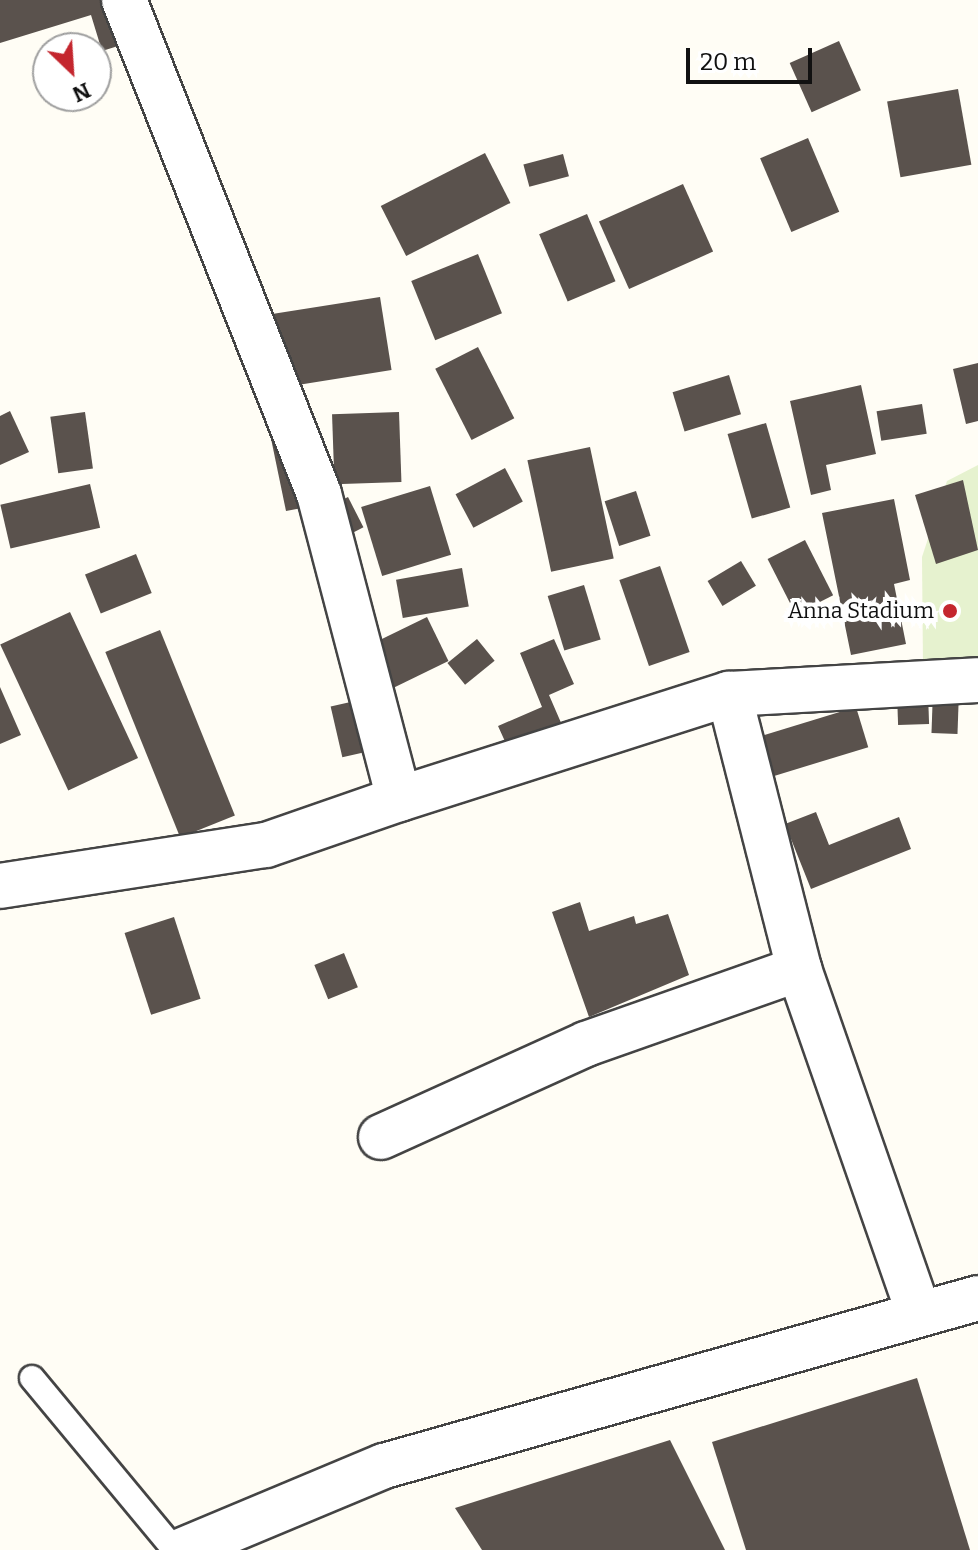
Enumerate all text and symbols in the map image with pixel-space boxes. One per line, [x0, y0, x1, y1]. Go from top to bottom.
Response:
north arrow [32, 32, 112, 112]
scale bar [690, 32, 816, 82]
text: 20 m [700, 48, 756, 76]
text: N [68, 77, 95, 108]
place label: Anna Stadium [788, 598, 934, 624]
marker: Anna Stadium [941, 602, 959, 620]

